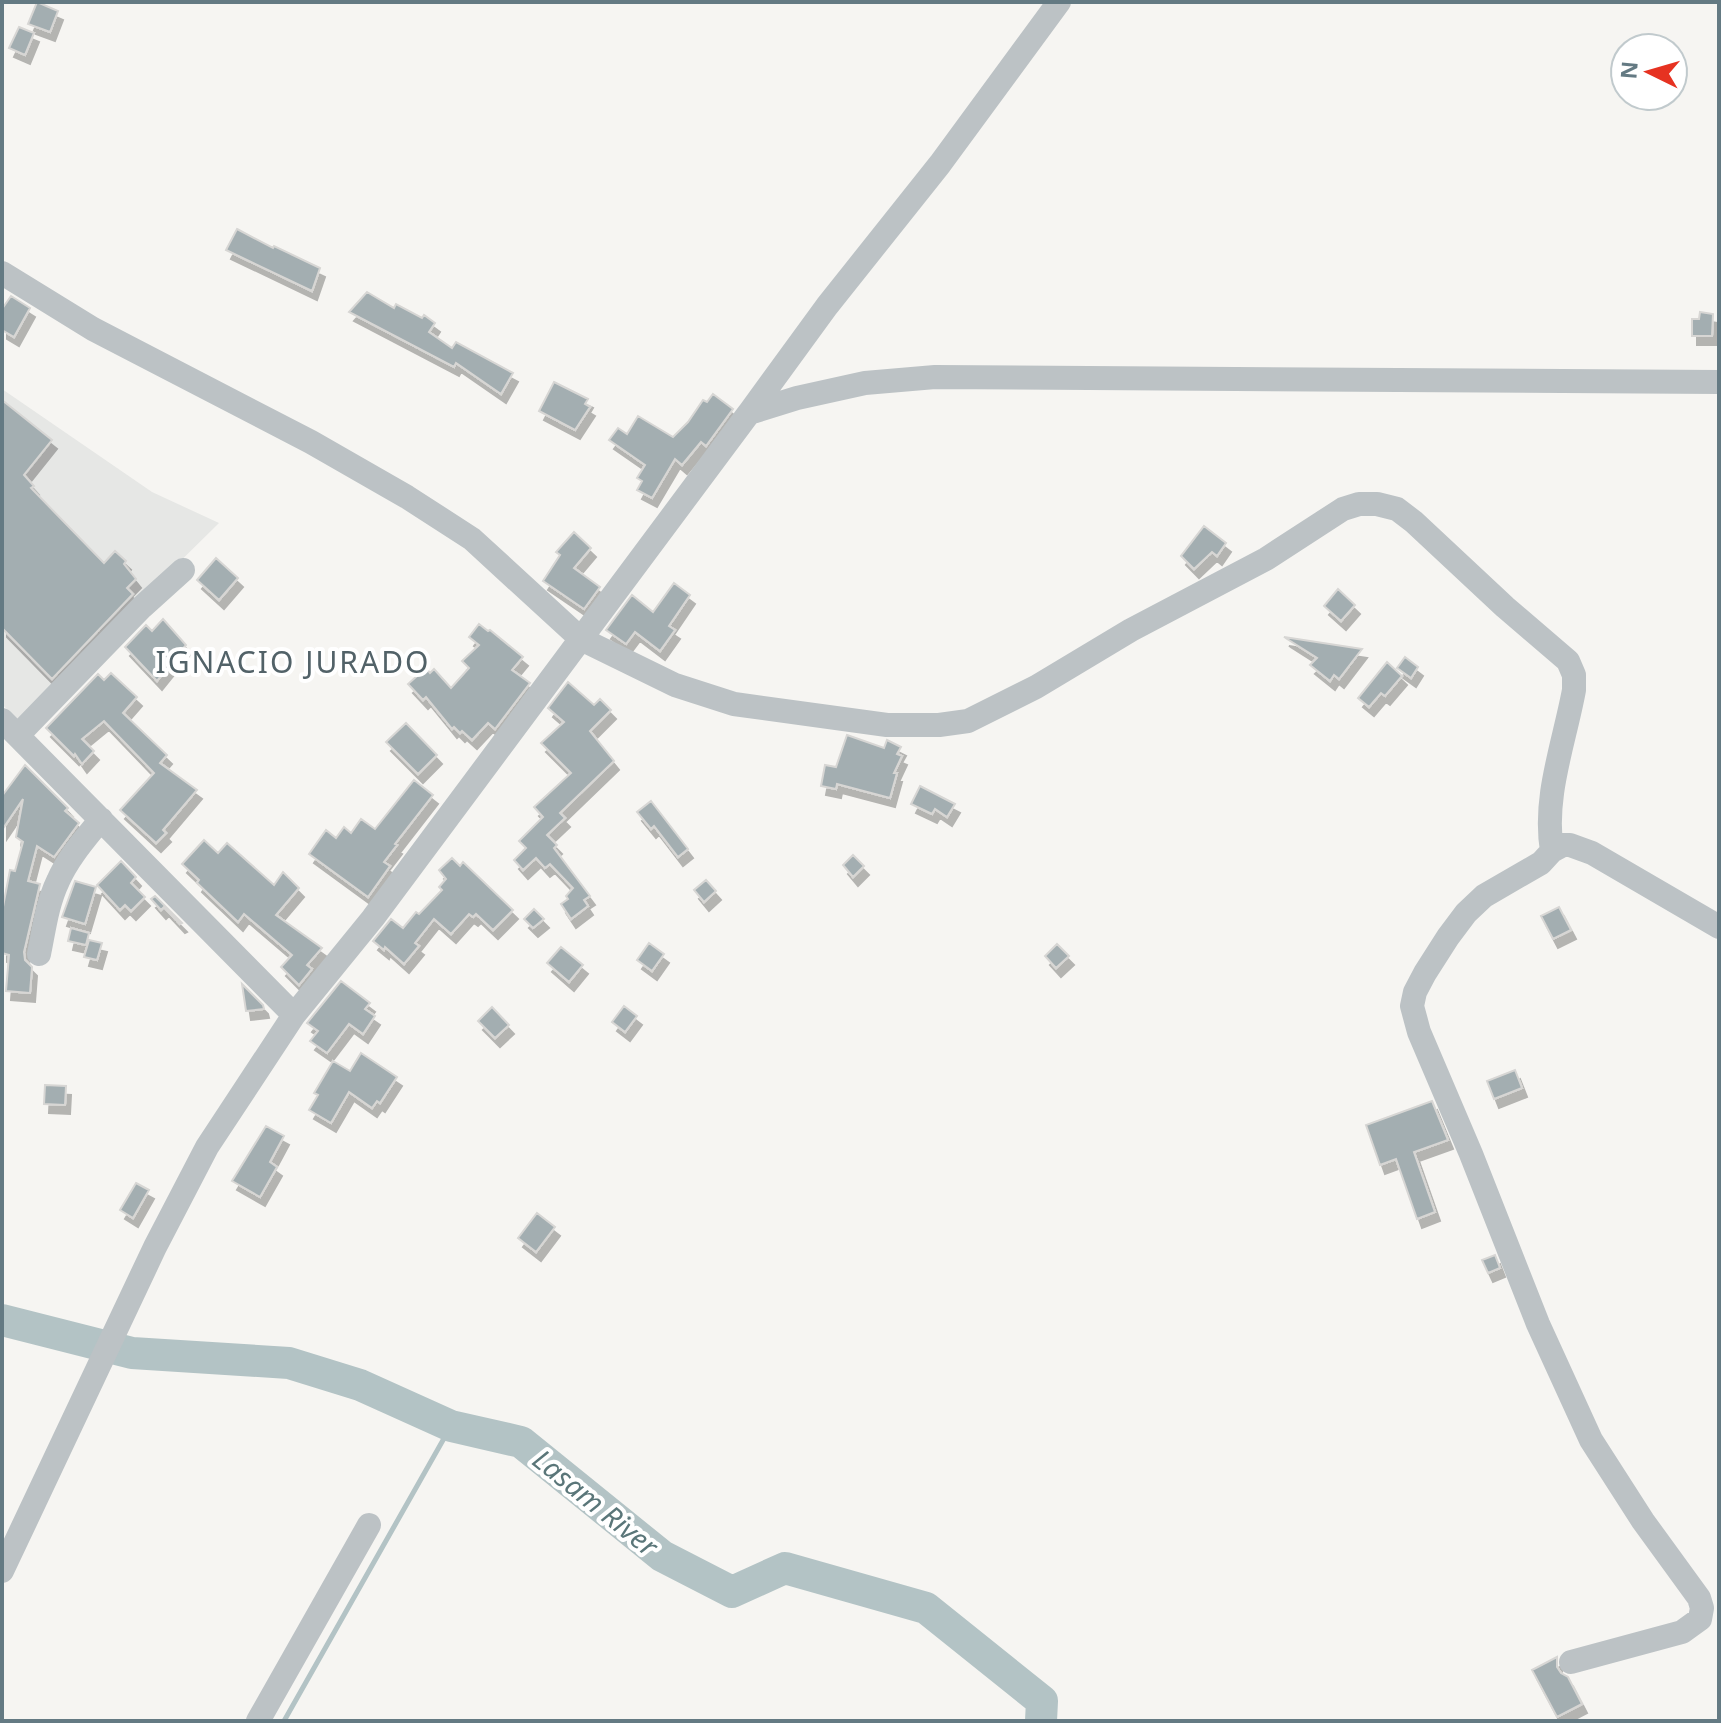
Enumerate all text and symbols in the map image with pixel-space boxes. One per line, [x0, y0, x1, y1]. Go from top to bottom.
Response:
north arrow [1609, 32, 1689, 112]
text: N [1612, 60, 1644, 80]
district label: IGNACIO JURADO [155, 641, 431, 682]
water label: Lasam River [526, 1440, 668, 1565]

